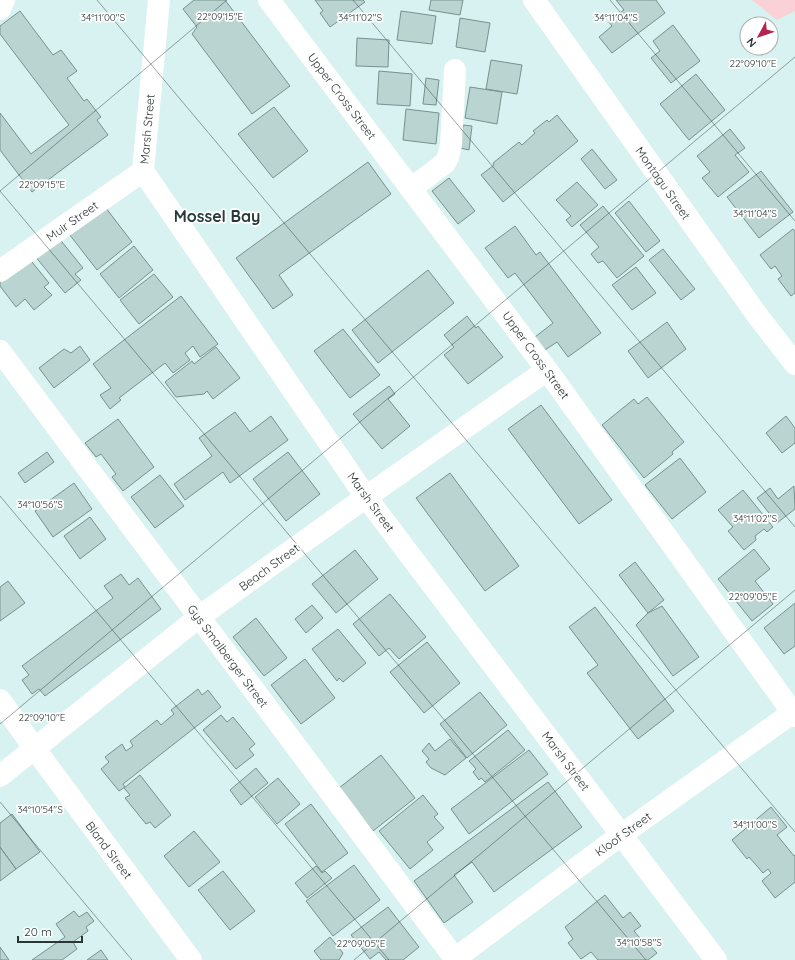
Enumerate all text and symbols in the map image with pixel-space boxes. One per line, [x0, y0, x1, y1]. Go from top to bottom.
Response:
text: 22°09'15"E [197, 10, 244, 23]
text: 34°11'00"S [81, 11, 126, 24]
text: 34°11'02"S [338, 11, 382, 24]
text: 34°11'04"S [594, 11, 638, 24]
north arrow [739, 16, 779, 56]
text: N [743, 35, 759, 50]
street label: Upper Cross Street [305, 50, 379, 142]
text: 22°09'10"E [729, 57, 777, 70]
street label: Marsh Street [136, 93, 158, 165]
street label: Montagu Street [632, 144, 694, 222]
text: 22°09'15"E [19, 178, 66, 191]
street label: Muir Street [43, 198, 101, 244]
district label: Mossel Bay [174, 206, 260, 226]
text: 34°11'04"S [733, 207, 777, 220]
street label: Upper Cross Street [499, 308, 573, 402]
street label: Marsh Street [344, 469, 398, 535]
text: 34°10'56"S [17, 498, 63, 511]
text: 34°11'02"S [733, 512, 777, 525]
street label: Beach Street [236, 540, 302, 594]
text: 22°09'05"E [729, 590, 778, 603]
street label: Gys Smalberger Street [184, 602, 272, 710]
text: 22°09'10"E [18, 711, 66, 724]
street label: Marsh Street [539, 728, 593, 794]
text: 34°10'54"S [17, 803, 63, 816]
street label: Kloof Street [592, 809, 654, 859]
street label: Bland Street [83, 818, 135, 882]
text: 34°11'00"S [733, 818, 778, 831]
scale bar [18, 918, 82, 944]
text: 20 m [24, 924, 52, 939]
text: 34°10'58"S [616, 936, 662, 949]
text: 22°09'05"E [337, 937, 386, 950]

